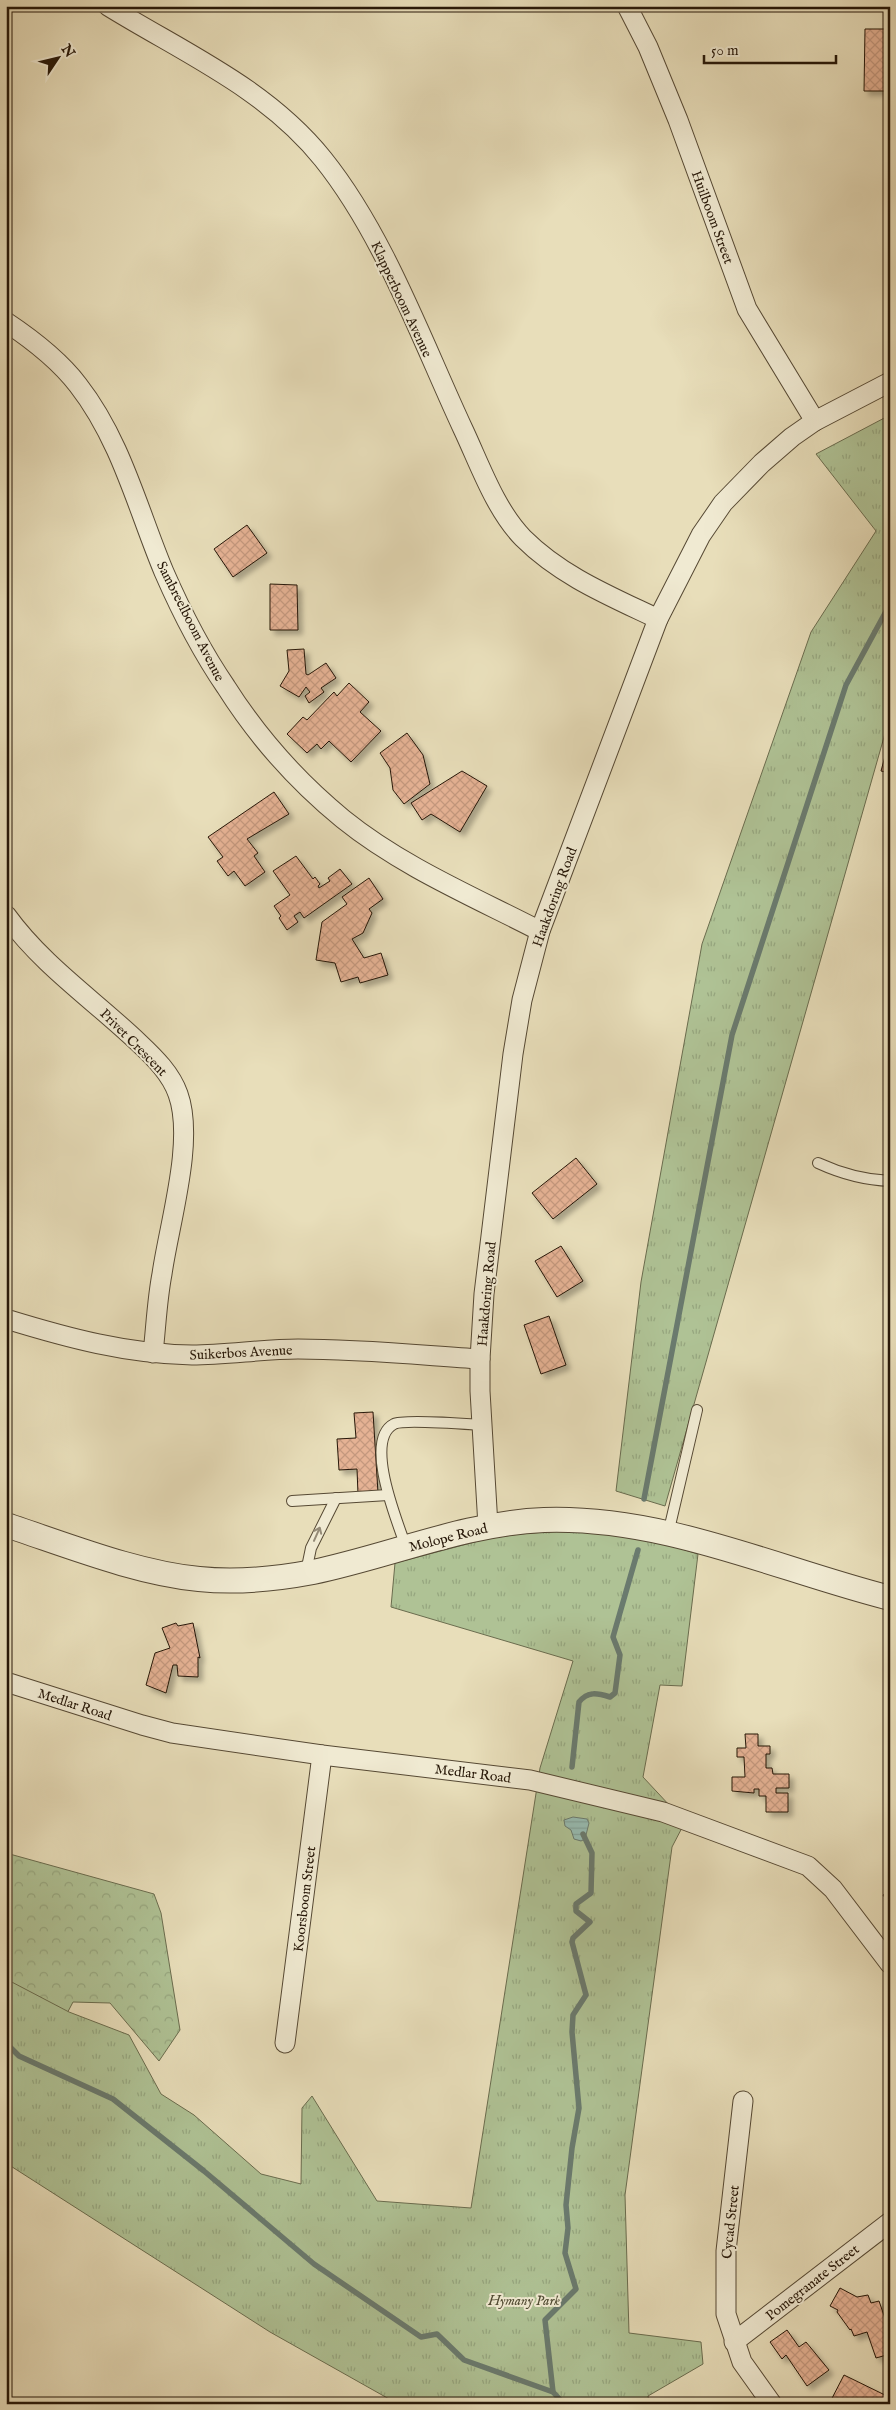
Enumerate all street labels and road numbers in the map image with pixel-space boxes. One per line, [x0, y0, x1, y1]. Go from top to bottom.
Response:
street label: Huilboom Street [687, 168, 737, 267]
street label: Klapperboom Avenue [366, 239, 436, 361]
street label: Sambreelboom Avenue [152, 558, 228, 685]
street label: Haakdoring Road [528, 844, 582, 950]
street label: Privet Crescent [96, 1005, 171, 1080]
street label: Haakdoring Road [473, 1240, 501, 1347]
street label: Suikerbos Avenue [189, 1341, 293, 1365]
street label: Molope Road [407, 1519, 490, 1556]
street label: Medlar Road [35, 1685, 114, 1726]
street label: Medlar Road [434, 1760, 513, 1788]
street label: Koorsboom Street [290, 1845, 320, 1953]
street label: Cycad Street [718, 2184, 744, 2260]
street label: Pomegranate Street [762, 2241, 863, 2325]

